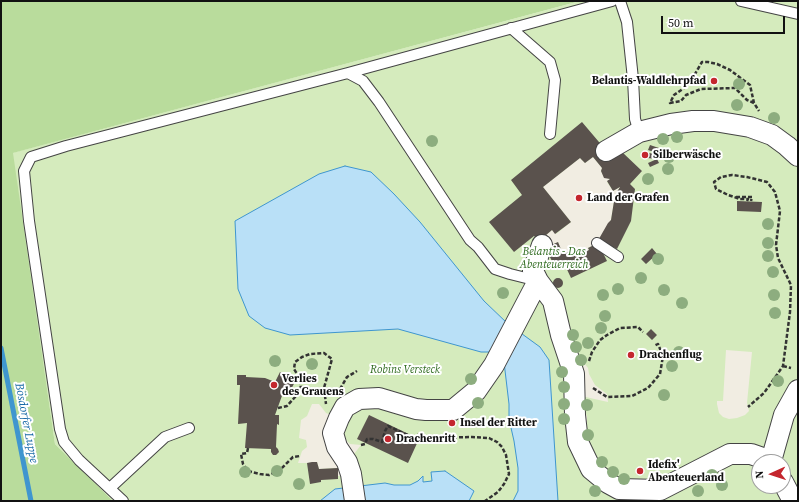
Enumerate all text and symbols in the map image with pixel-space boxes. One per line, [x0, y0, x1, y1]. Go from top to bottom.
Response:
scale bar [663, 8, 787, 34]
text: 50 m [668, 15, 694, 31]
place label: Belantis-Waldlehrpfad [592, 74, 706, 88]
marker: Belantis-Waldlehrpfad [709, 76, 719, 86]
place label: Silberwäsche [653, 148, 721, 162]
marker: Silberwäsche [640, 150, 650, 160]
place label: Land der Grafen [587, 191, 669, 205]
marker: Land der Grafen [574, 193, 584, 203]
park label: Belantis - Das Abenteuerreich [520, 245, 588, 271]
place label: Drachenflug [639, 348, 702, 362]
marker: Drachenflug [626, 350, 636, 360]
park label: Robins Versteck [370, 363, 440, 377]
place label: Verlies des Grauens [282, 372, 344, 398]
marker: Verlies des Grauens [269, 380, 279, 390]
water label: Bösdorfer Luppe [11, 382, 41, 464]
place label: Insel der Ritter [460, 416, 537, 430]
marker: Insel der Ritter [447, 418, 457, 428]
place label: Drachenritt [396, 432, 456, 446]
marker: Drachenritt [383, 434, 393, 444]
north arrow [751, 454, 791, 494]
place label: Idefix' Abenteuerland [648, 458, 724, 484]
marker: Idefix' Abenteuerland [635, 466, 645, 476]
text: N [752, 470, 767, 479]

